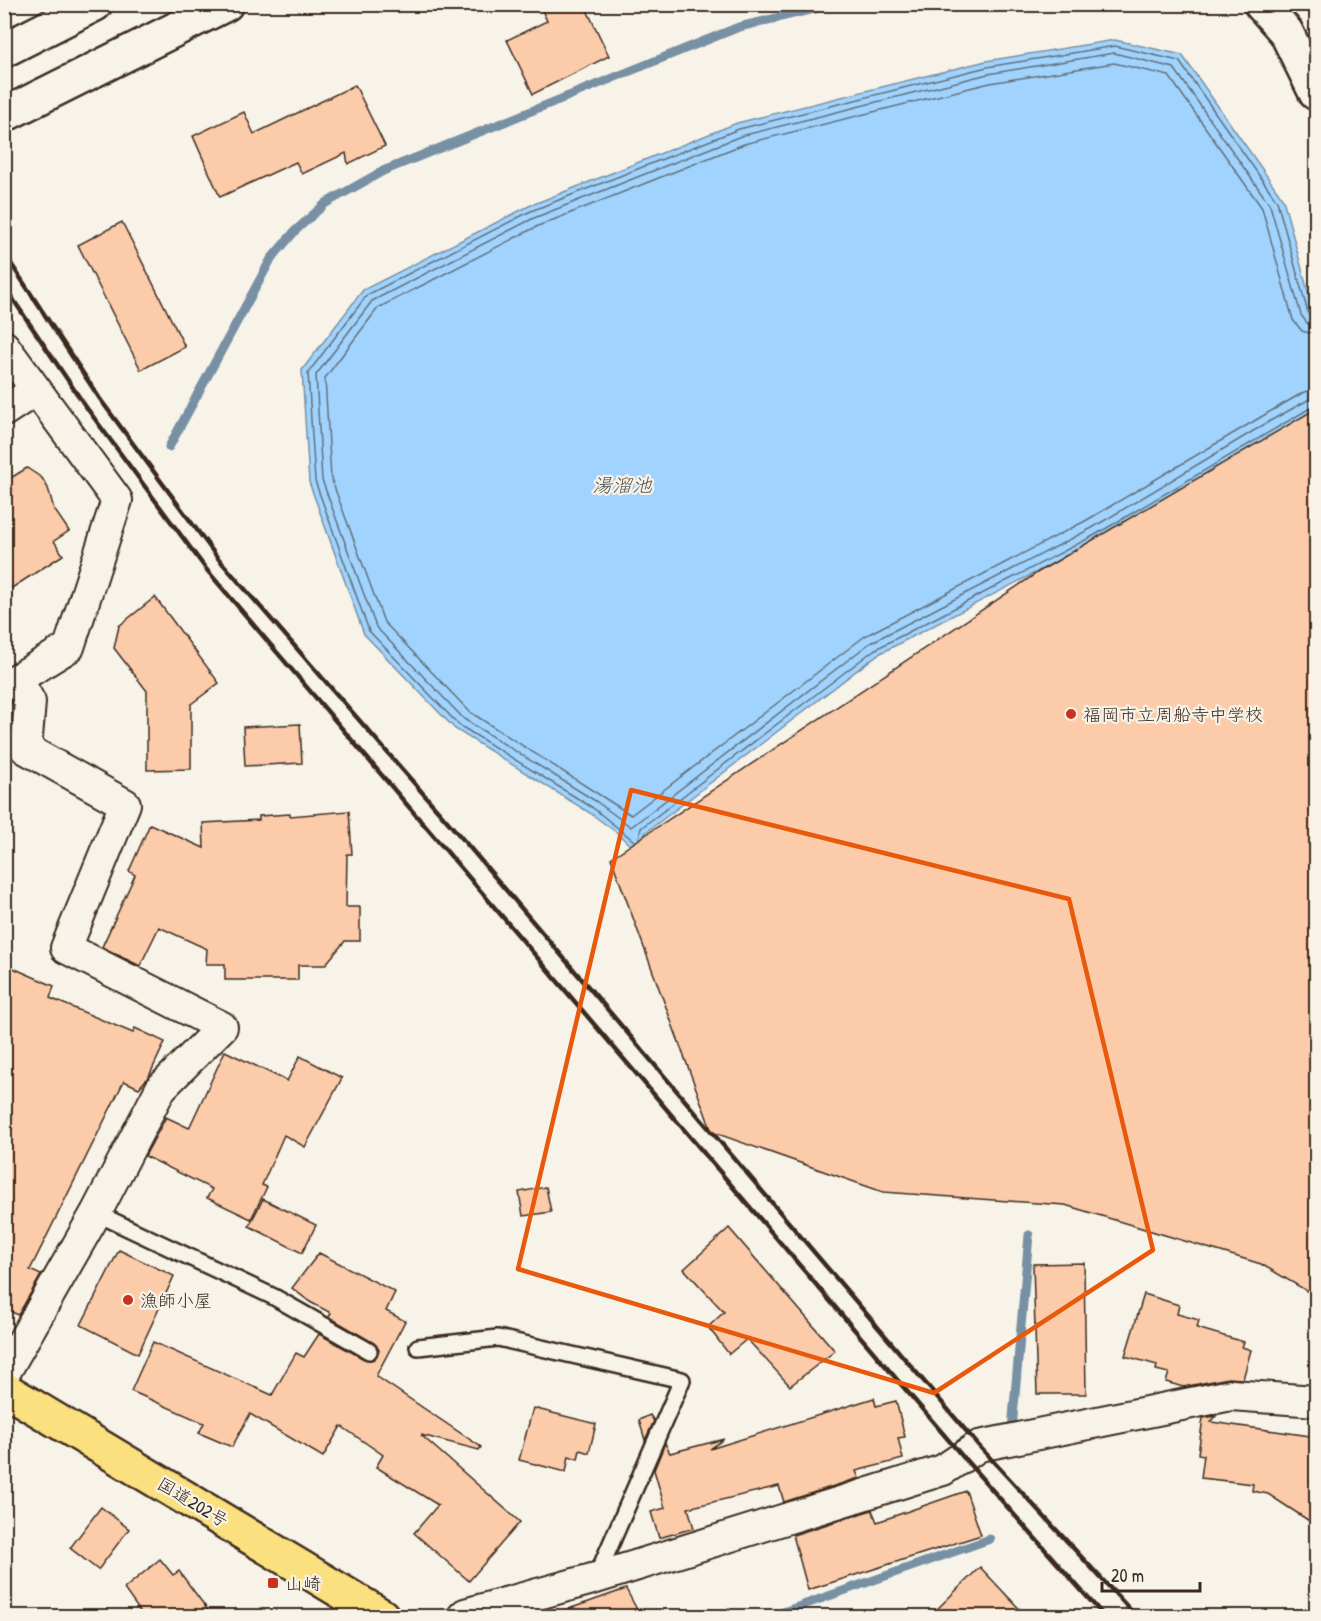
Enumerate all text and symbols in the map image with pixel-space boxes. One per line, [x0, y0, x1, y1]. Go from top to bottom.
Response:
water label: 湯溜池 [592, 471, 653, 498]
place label: 福岡市立周船寺中学校 [1083, 702, 1263, 727]
marker: 福岡市立周船寺中学校 [1064, 707, 1078, 721]
place label: 漁師小屋 [140, 1288, 212, 1313]
marker: 漁師小屋 [121, 1293, 135, 1307]
street label: 国道202号 [153, 1471, 233, 1533]
scale bar [1102, 1555, 1200, 1593]
text: 20 m [1111, 1563, 1144, 1588]
place label: 山崎 [285, 1571, 321, 1596]
marker: 山崎 [266, 1576, 280, 1590]

